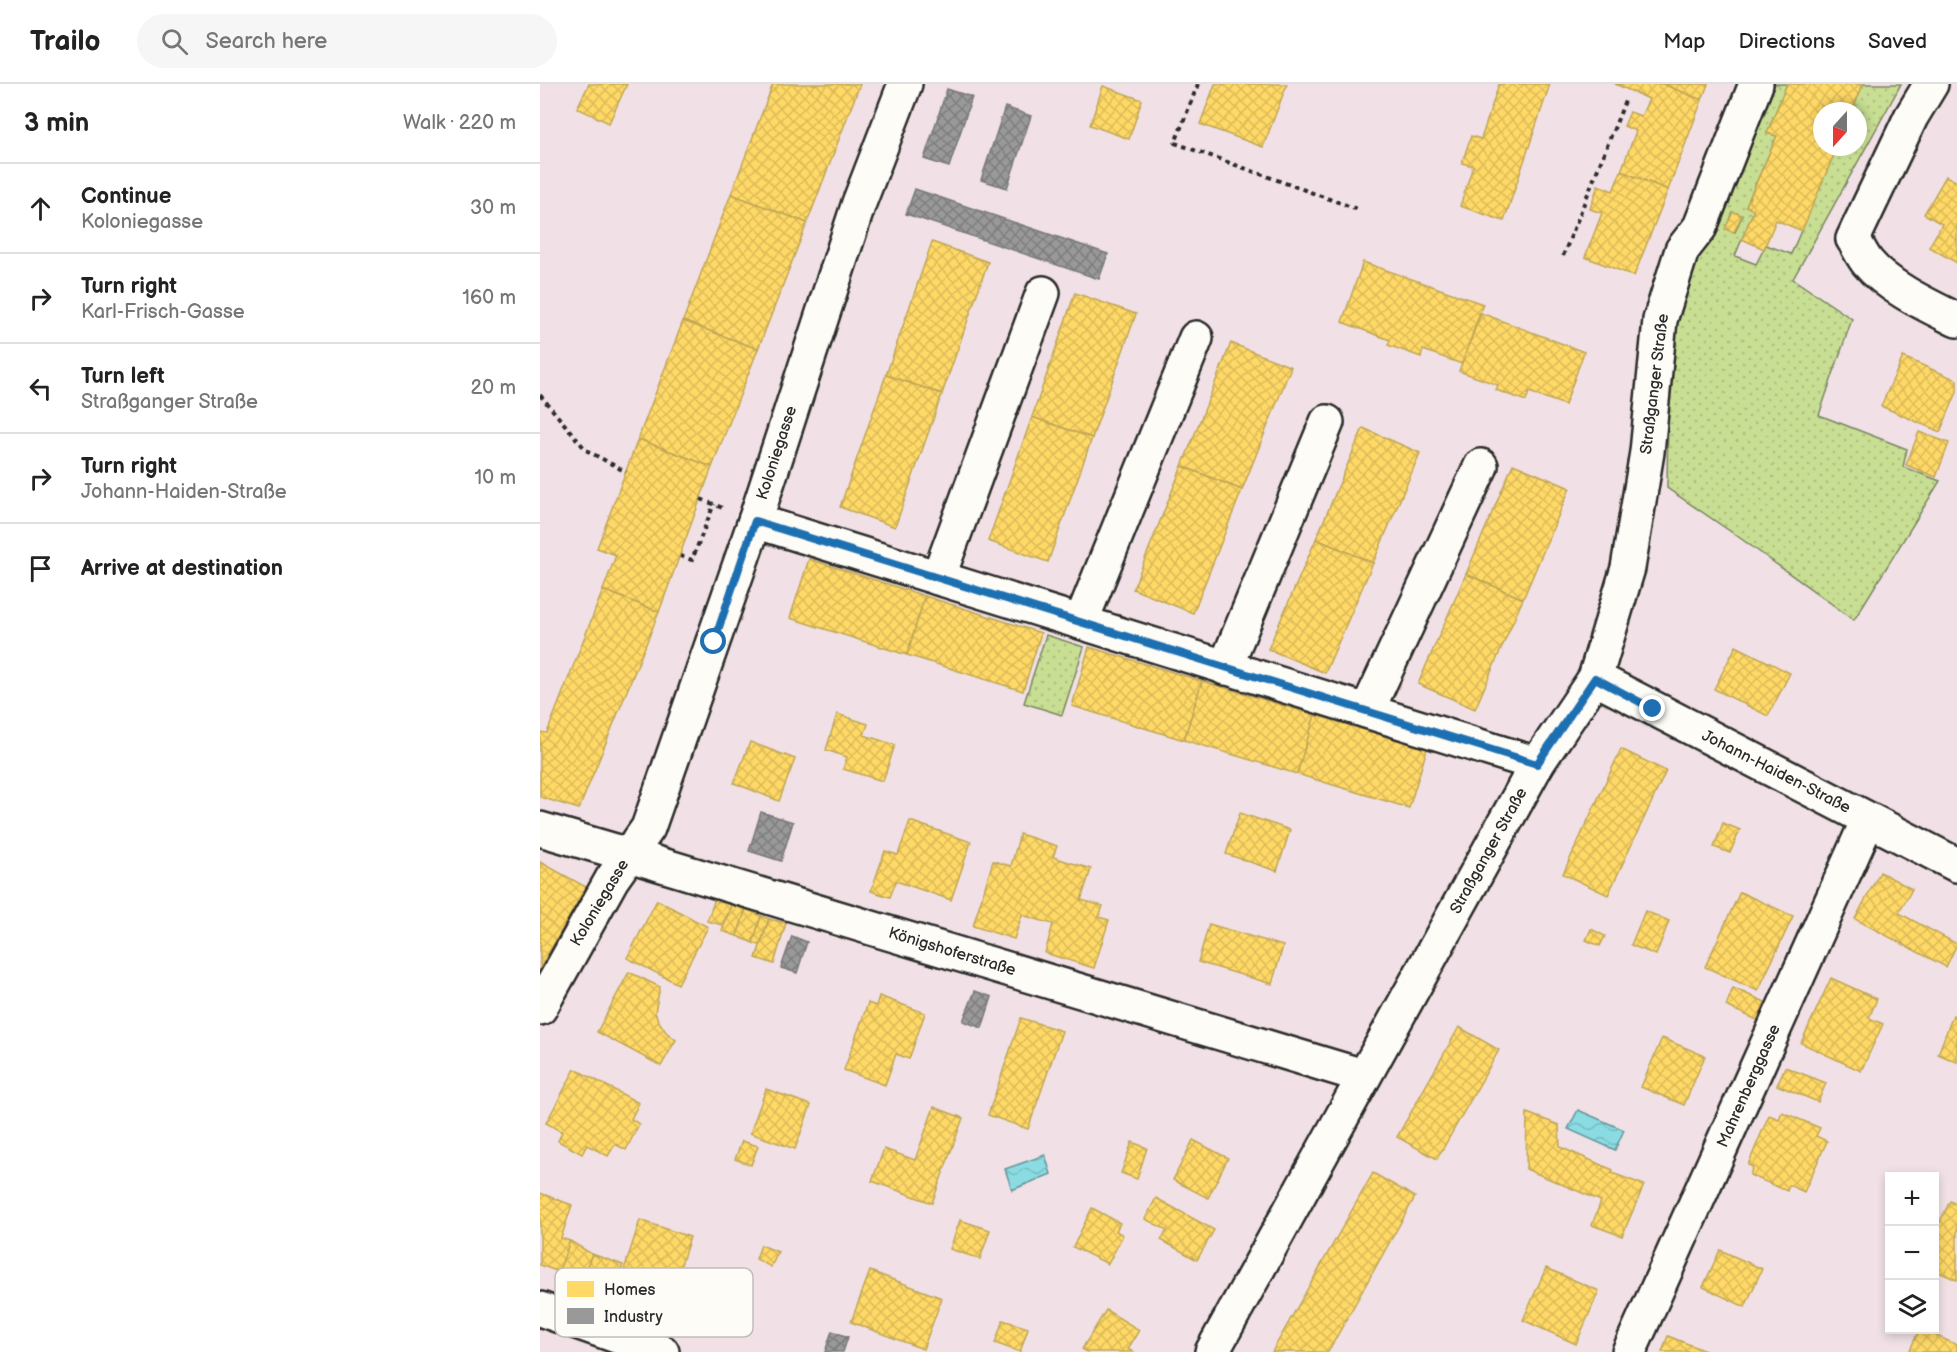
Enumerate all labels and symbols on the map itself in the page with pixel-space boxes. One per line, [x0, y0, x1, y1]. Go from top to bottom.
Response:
north arrow [1813, 102, 1867, 156]
street label: Straßganger Straße [1637, 312, 1673, 455]
street label: Koloniegasse [753, 403, 801, 502]
route start [700, 628, 726, 654]
route end [1639, 695, 1665, 721]
street label: Johann-Haiden-Straße [1698, 726, 1854, 818]
street label: Straßganger Straße [1446, 784, 1532, 917]
street label: Koloniegasse [567, 856, 634, 950]
street label: Königshoferstraße [886, 924, 1019, 981]
street label: Mahrenberggasse [1713, 1021, 1785, 1150]
legend [555, 1268, 753, 1337]
text: Homes [604, 1281, 656, 1300]
text: Industry [604, 1308, 663, 1327]

